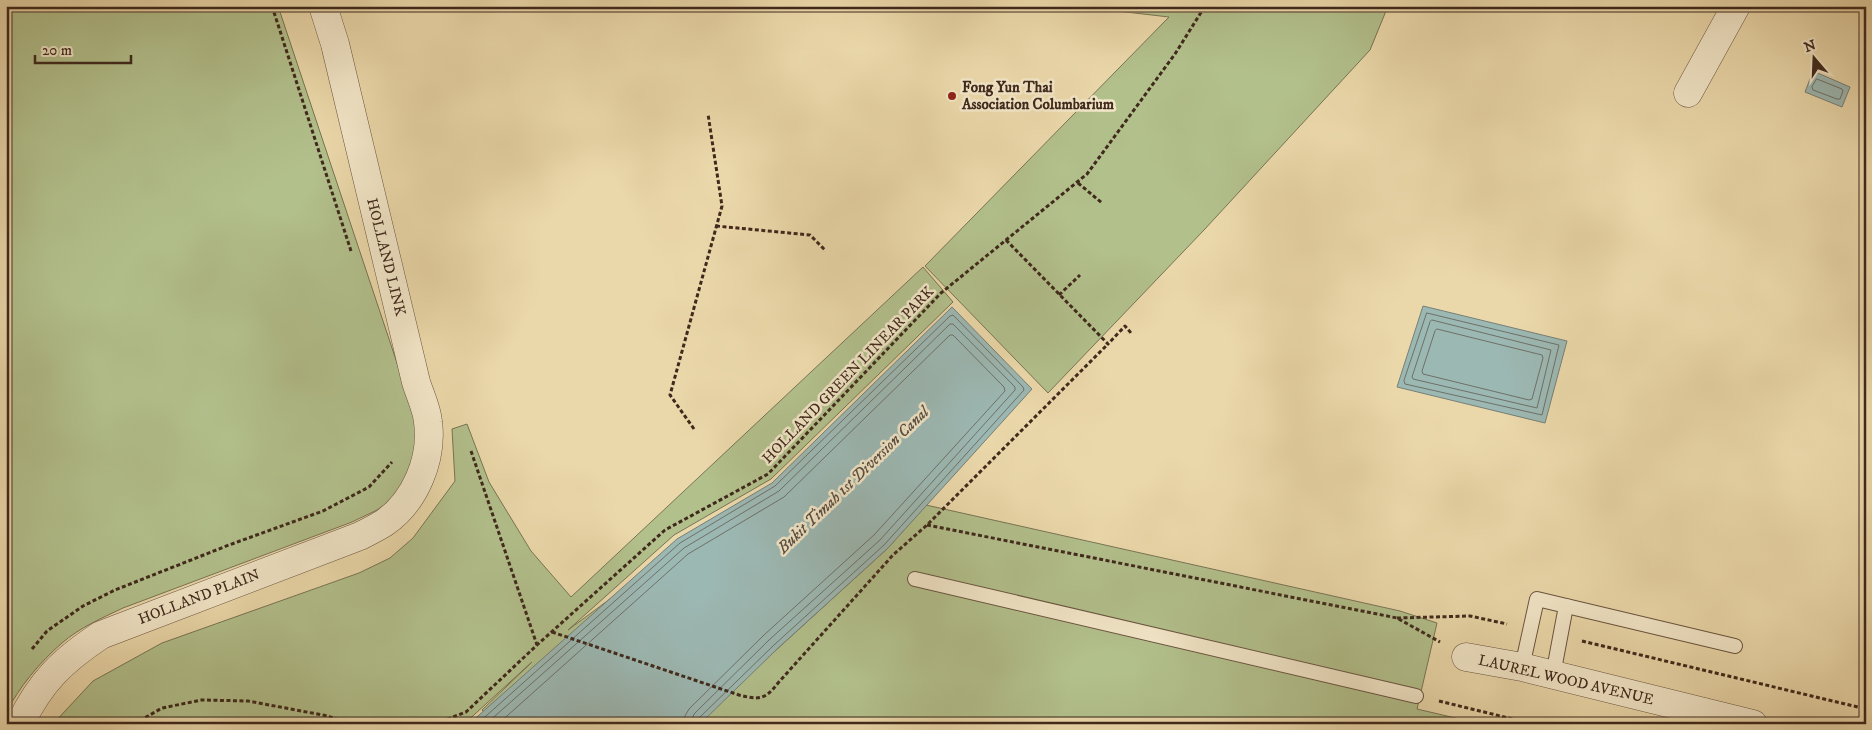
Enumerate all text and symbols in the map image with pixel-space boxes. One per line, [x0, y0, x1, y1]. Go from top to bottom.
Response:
scale bar [35, 32, 131, 64]
north arrow [1790, 32, 1840, 82]
text: N [1802, 36, 1819, 57]
text: 20 m [42, 41, 72, 60]
place label: Fong Yun Thai Association Columbarium [961, 78, 1115, 114]
marker: Fong Yun Thai Association Columbarium [946, 90, 958, 102]
street label: HOLLAND LINK [362, 196, 410, 318]
street label: HOLLAND GREEN LINEAR PARK [758, 282, 938, 468]
water label: Bukit Timah 1st Diversion Canal [772, 401, 934, 558]
street label: HOLLAND PLAIN [135, 565, 263, 629]
street label: LAUREL WOOD AVENUE [1476, 651, 1656, 710]

